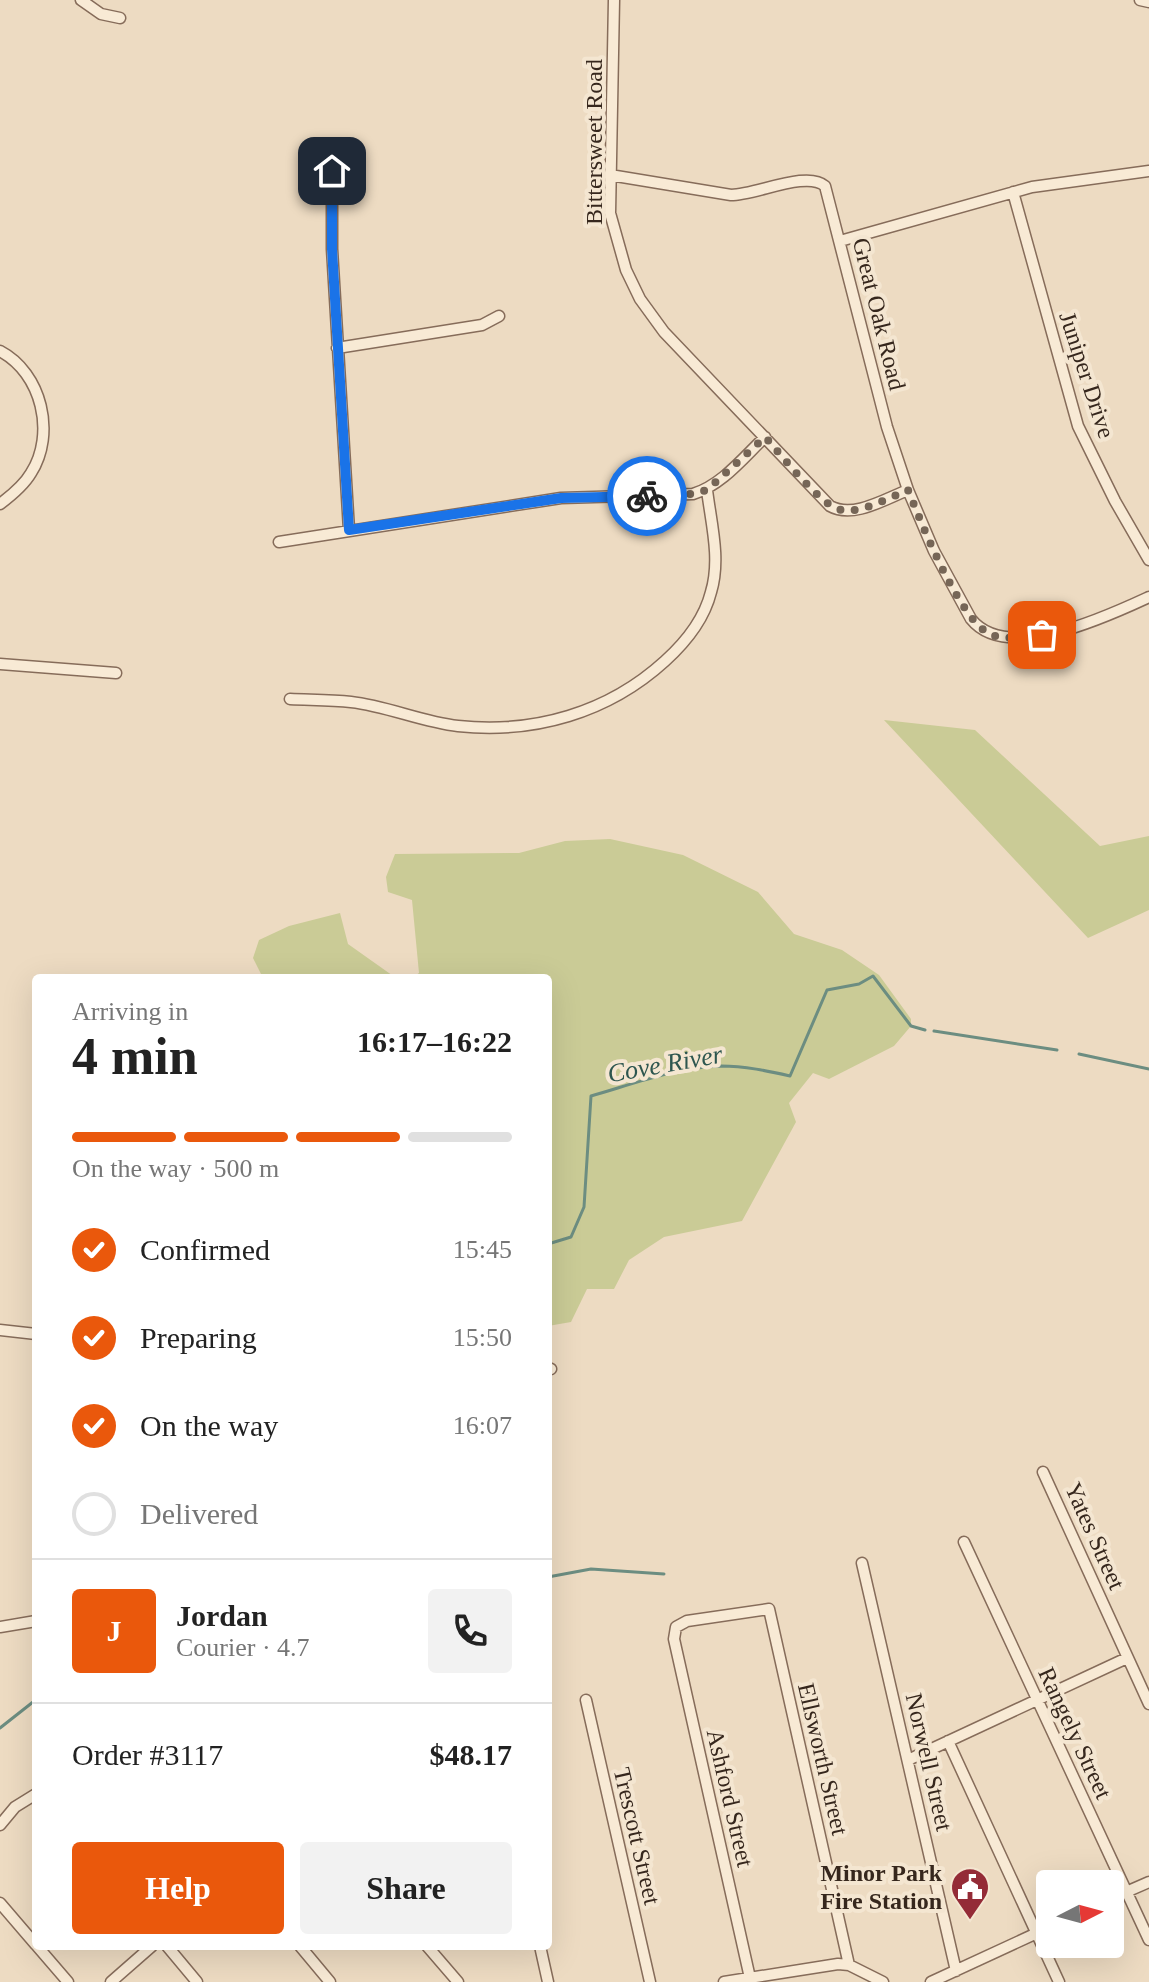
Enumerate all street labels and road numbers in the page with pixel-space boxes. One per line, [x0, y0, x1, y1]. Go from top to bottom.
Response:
street label: Bittersweet Road [581, 59, 607, 225]
street label: Great Oak Road [848, 235, 910, 393]
street label: Juniper Drive [1054, 309, 1120, 441]
street label: Yates Street [1060, 1479, 1130, 1594]
street label: Rangely Street [1033, 1663, 1117, 1803]
street label: Ellsworth Street [793, 1680, 853, 1838]
street label: Norwell Street [901, 1691, 958, 1834]
street label: Ashford Street [702, 1727, 759, 1870]
street label: Trescott Street [609, 1765, 665, 1907]

